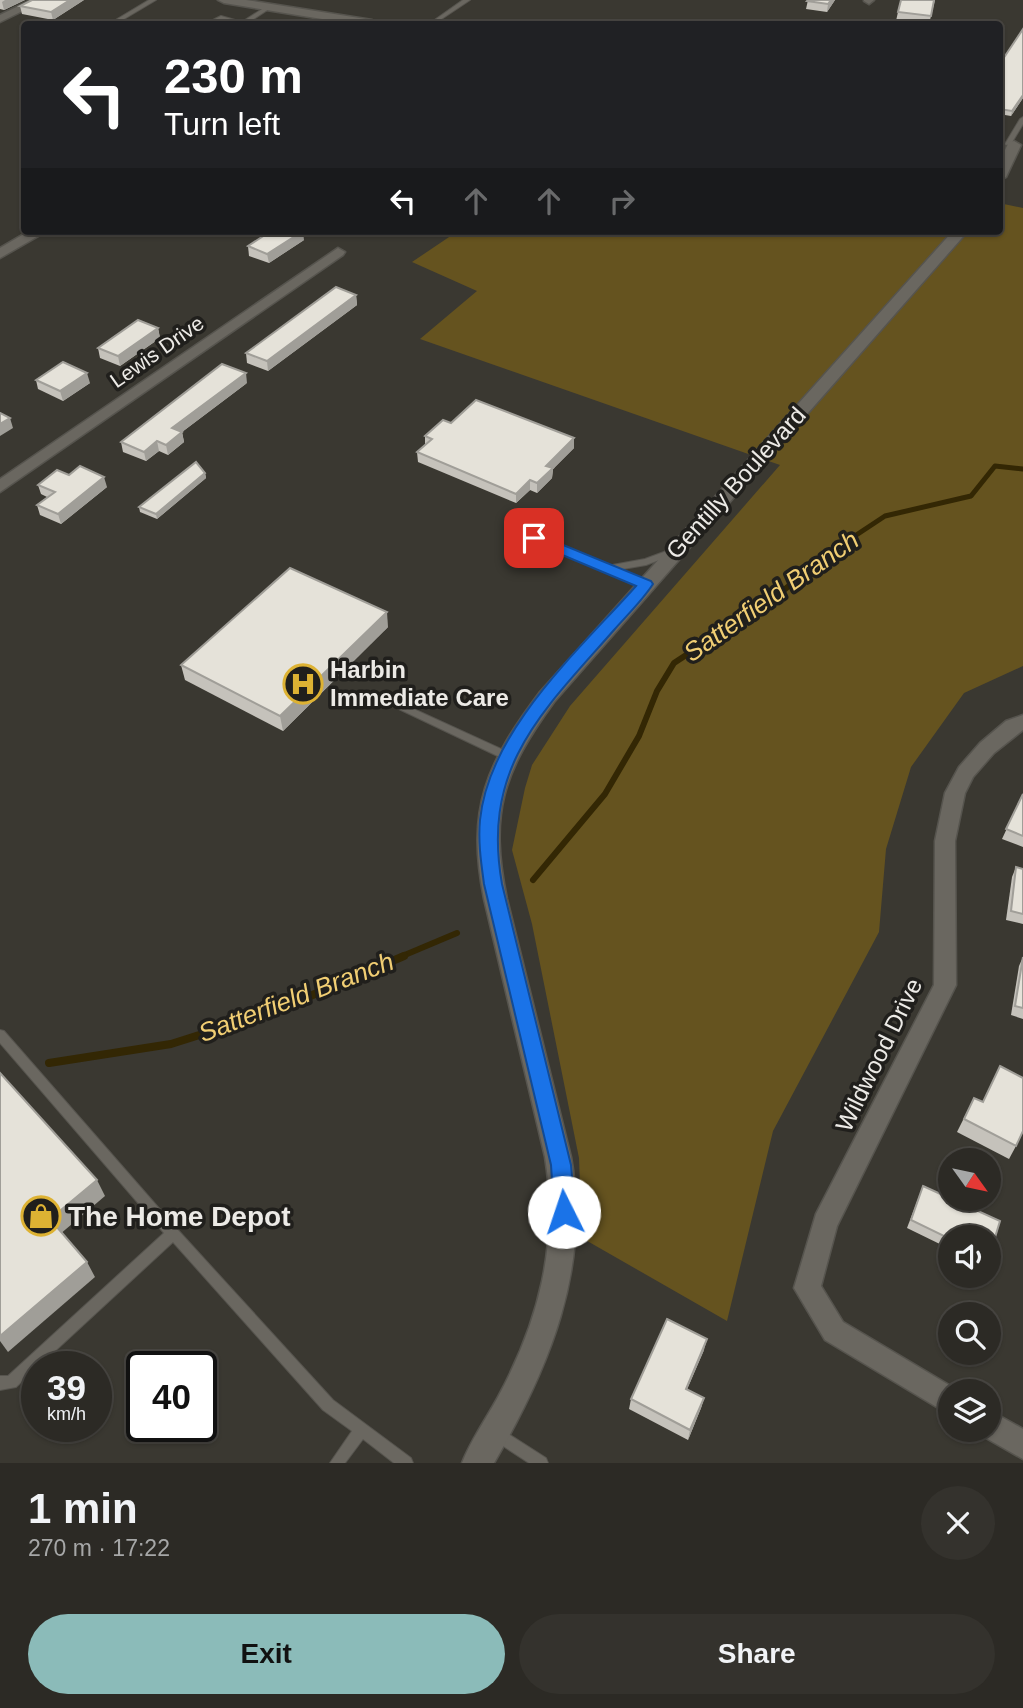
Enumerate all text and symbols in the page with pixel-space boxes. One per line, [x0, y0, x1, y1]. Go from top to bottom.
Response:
icon: left [49, 49, 140, 140]
text: 230 m [164, 49, 303, 103]
text: Turn left [164, 106, 280, 142]
icon: left [384, 182, 422, 220]
icon: ahead [457, 182, 495, 220]
icon: ahead [530, 182, 568, 220]
icon: right [603, 182, 641, 220]
street label: Lewis Drive [106, 311, 208, 392]
street label: Gentilly Boulevard [660, 401, 811, 564]
pin [504, 508, 564, 568]
icon: arrive [515, 519, 553, 557]
water label: Satterfield Branch [678, 524, 864, 668]
place label: Harbin Immediate Care [330, 656, 509, 711]
hospital icon: Harbin Immediate Care [282, 663, 324, 705]
water label: Satterfield Branch [194, 946, 398, 1048]
street label: Wildwood Drive [830, 974, 927, 1136]
north arrow [938, 1148, 1001, 1211]
map controls [938, 1148, 1001, 1442]
position arrow [527, 1175, 601, 1249]
shop icon: The Home Depot [20, 1195, 62, 1237]
place label: The Home Depot [68, 1201, 290, 1232]
button: sound [938, 1225, 1001, 1288]
button: search [938, 1302, 1001, 1365]
speed limit sign: 40 [126, 1351, 217, 1442]
text: 39 [47, 1368, 86, 1407]
button: layers [938, 1379, 1001, 1442]
text: km/h [47, 1404, 86, 1424]
text: 1 min [28, 1485, 138, 1532]
button: close [921, 1486, 995, 1560]
text: 270 m · 17:22 [28, 1535, 170, 1561]
button: Exit [28, 1614, 505, 1694]
button: Share [519, 1614, 995, 1694]

